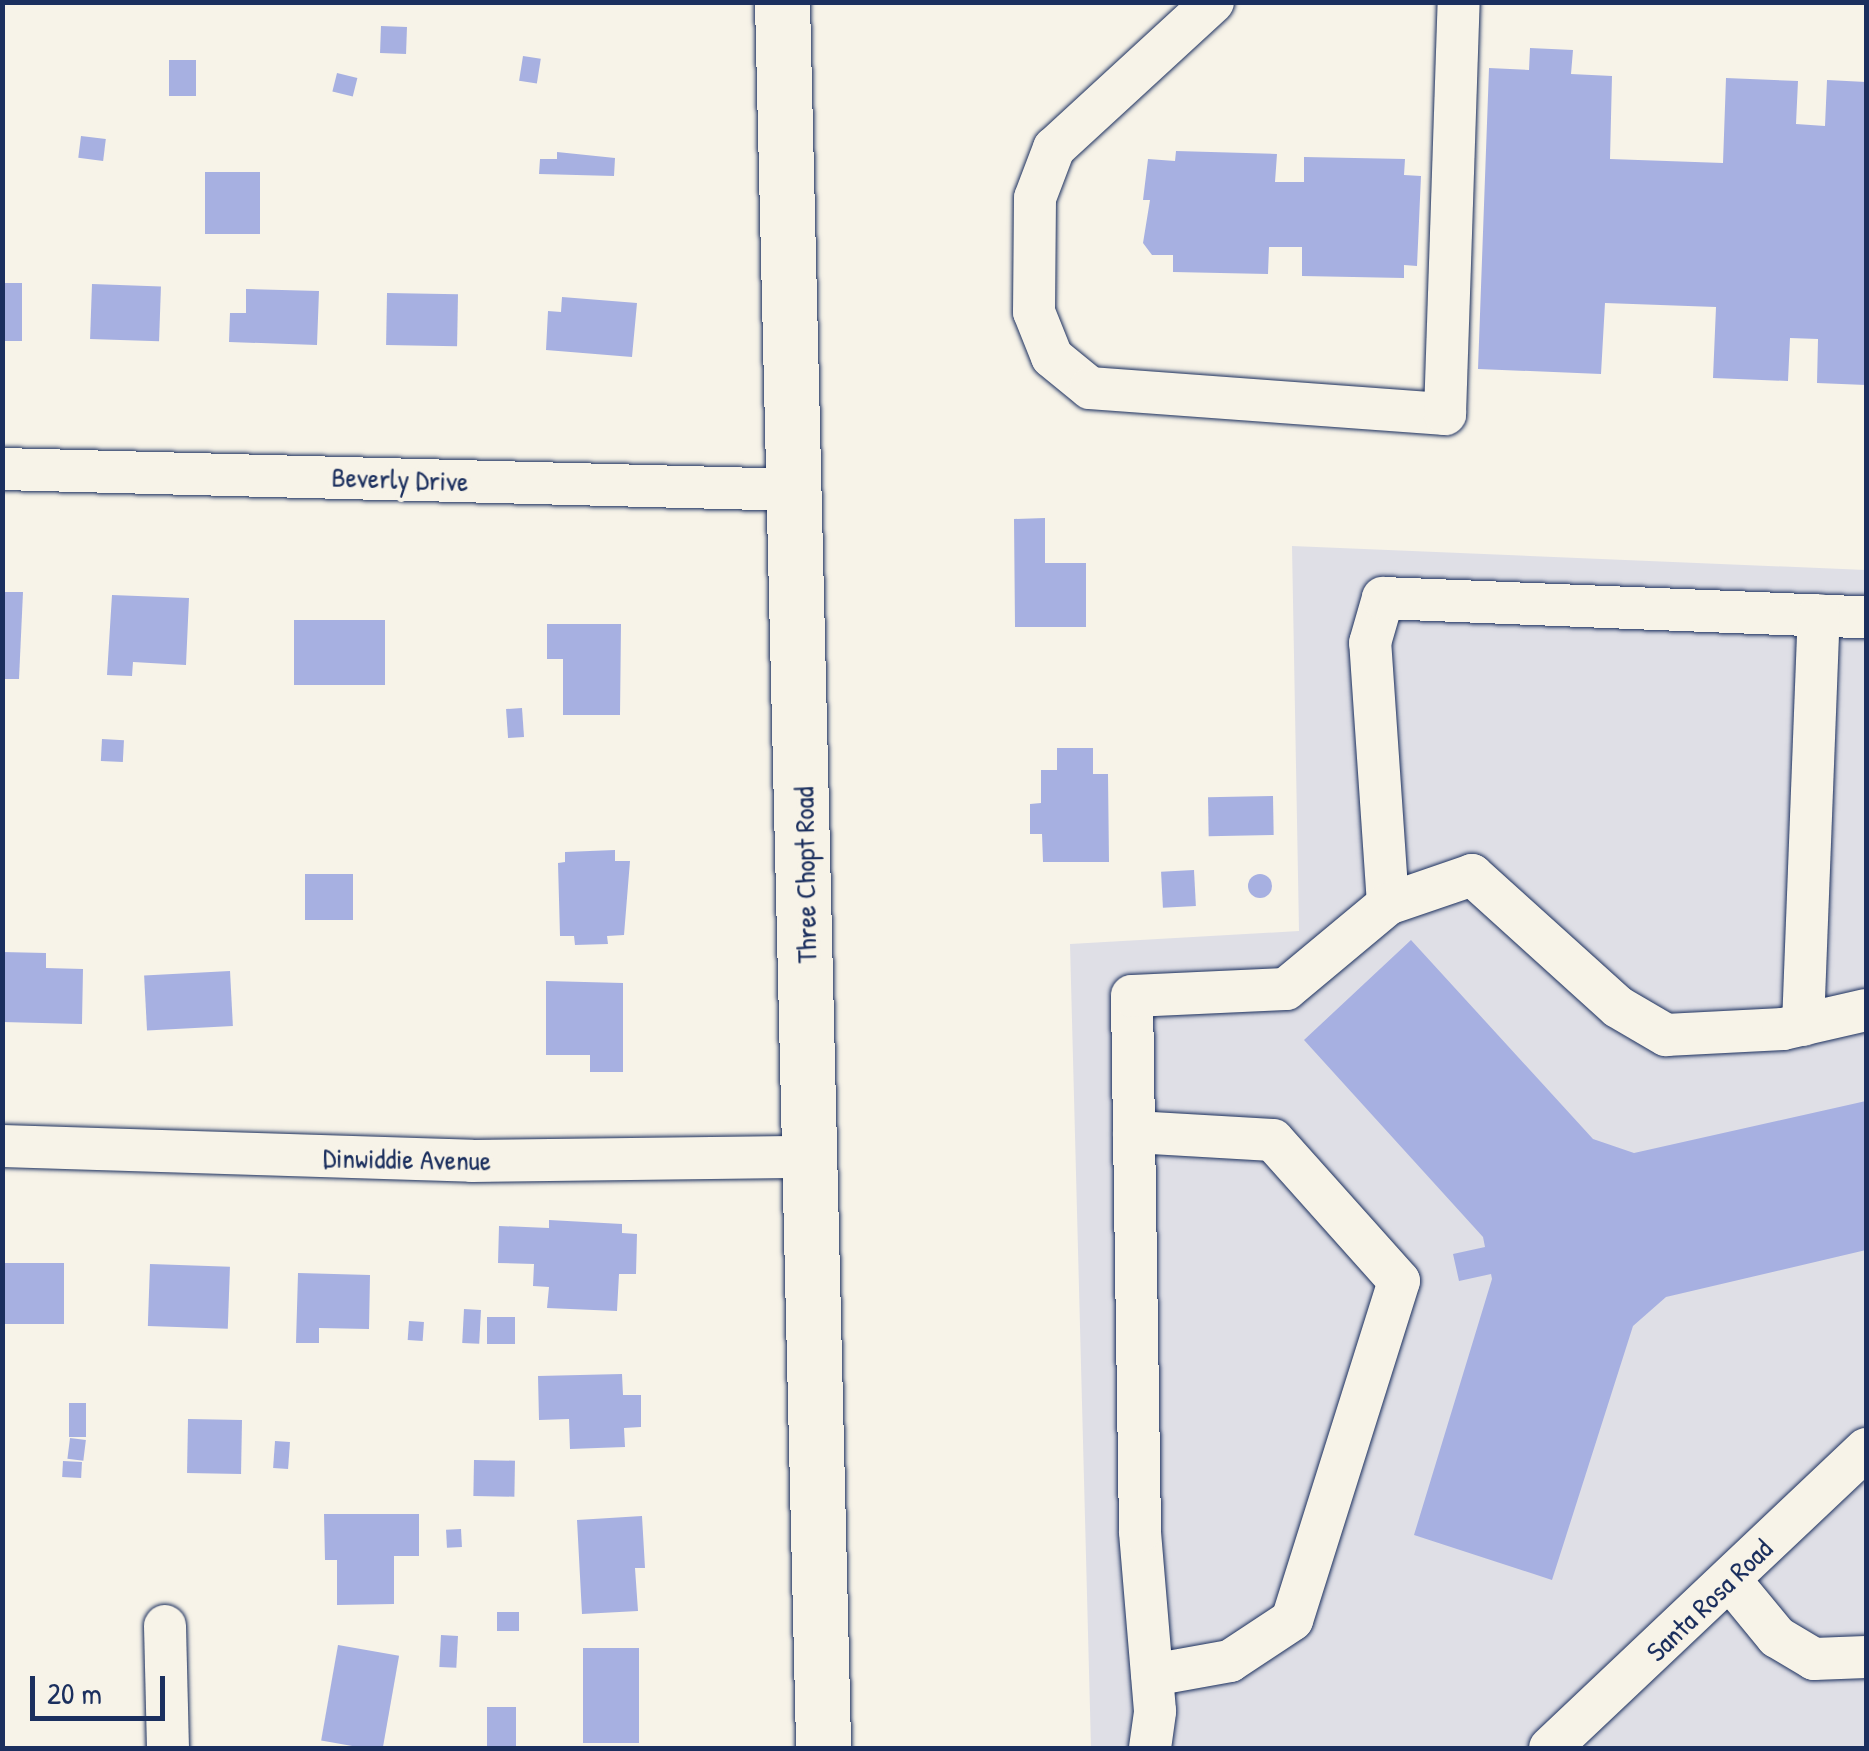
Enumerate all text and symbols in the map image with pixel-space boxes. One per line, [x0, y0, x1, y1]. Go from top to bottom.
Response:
street label: Beverly Drive [331, 460, 469, 498]
street label: Three Chopt Road [787, 786, 823, 964]
street label: Dinwiddie Avenue [323, 1141, 491, 1177]
street label: Santa Rosa Road [1639, 1532, 1779, 1668]
scale bar [35, 1656, 170, 1718]
text: 20 m [47, 1673, 102, 1713]

